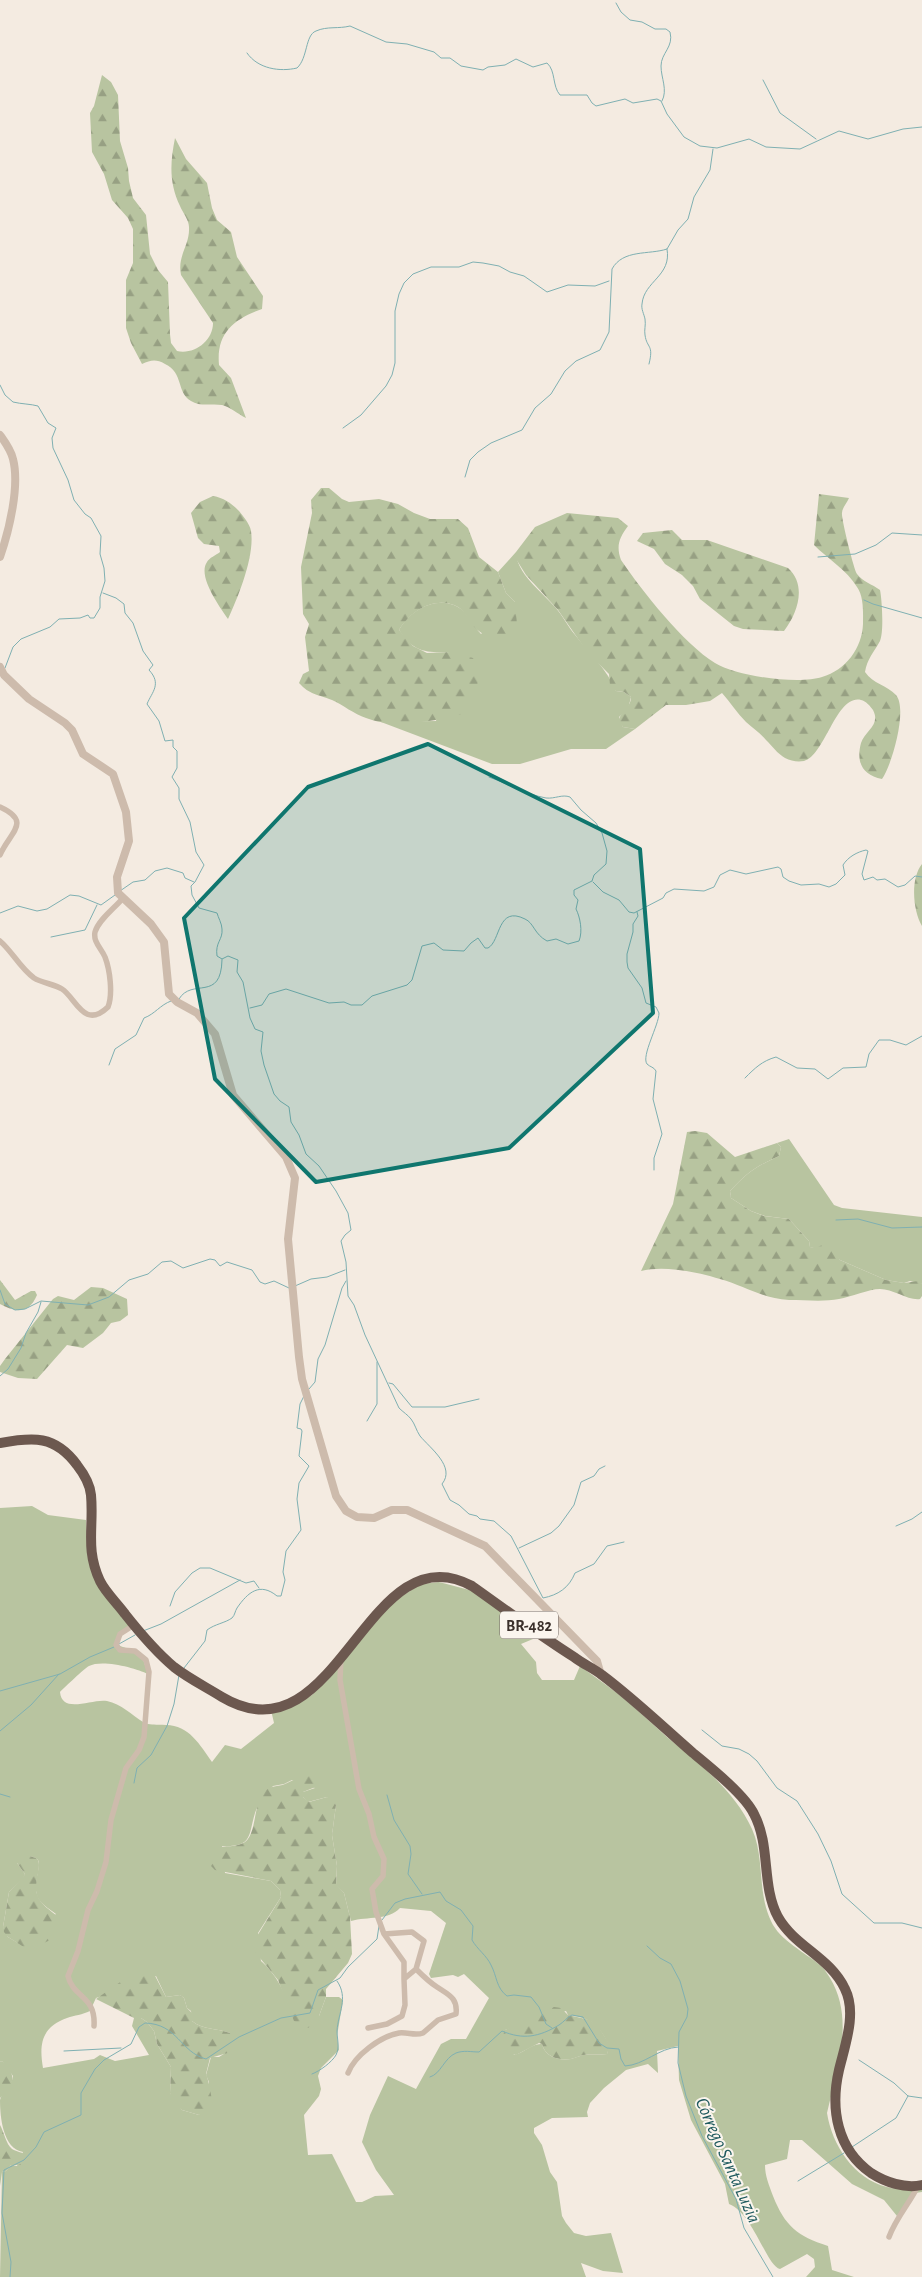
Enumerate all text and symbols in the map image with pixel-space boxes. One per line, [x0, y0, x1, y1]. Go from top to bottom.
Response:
road number: BR-482 [500, 1612, 558, 1638]
water label: Córrego Santa Luzia [692, 2095, 764, 2226]

